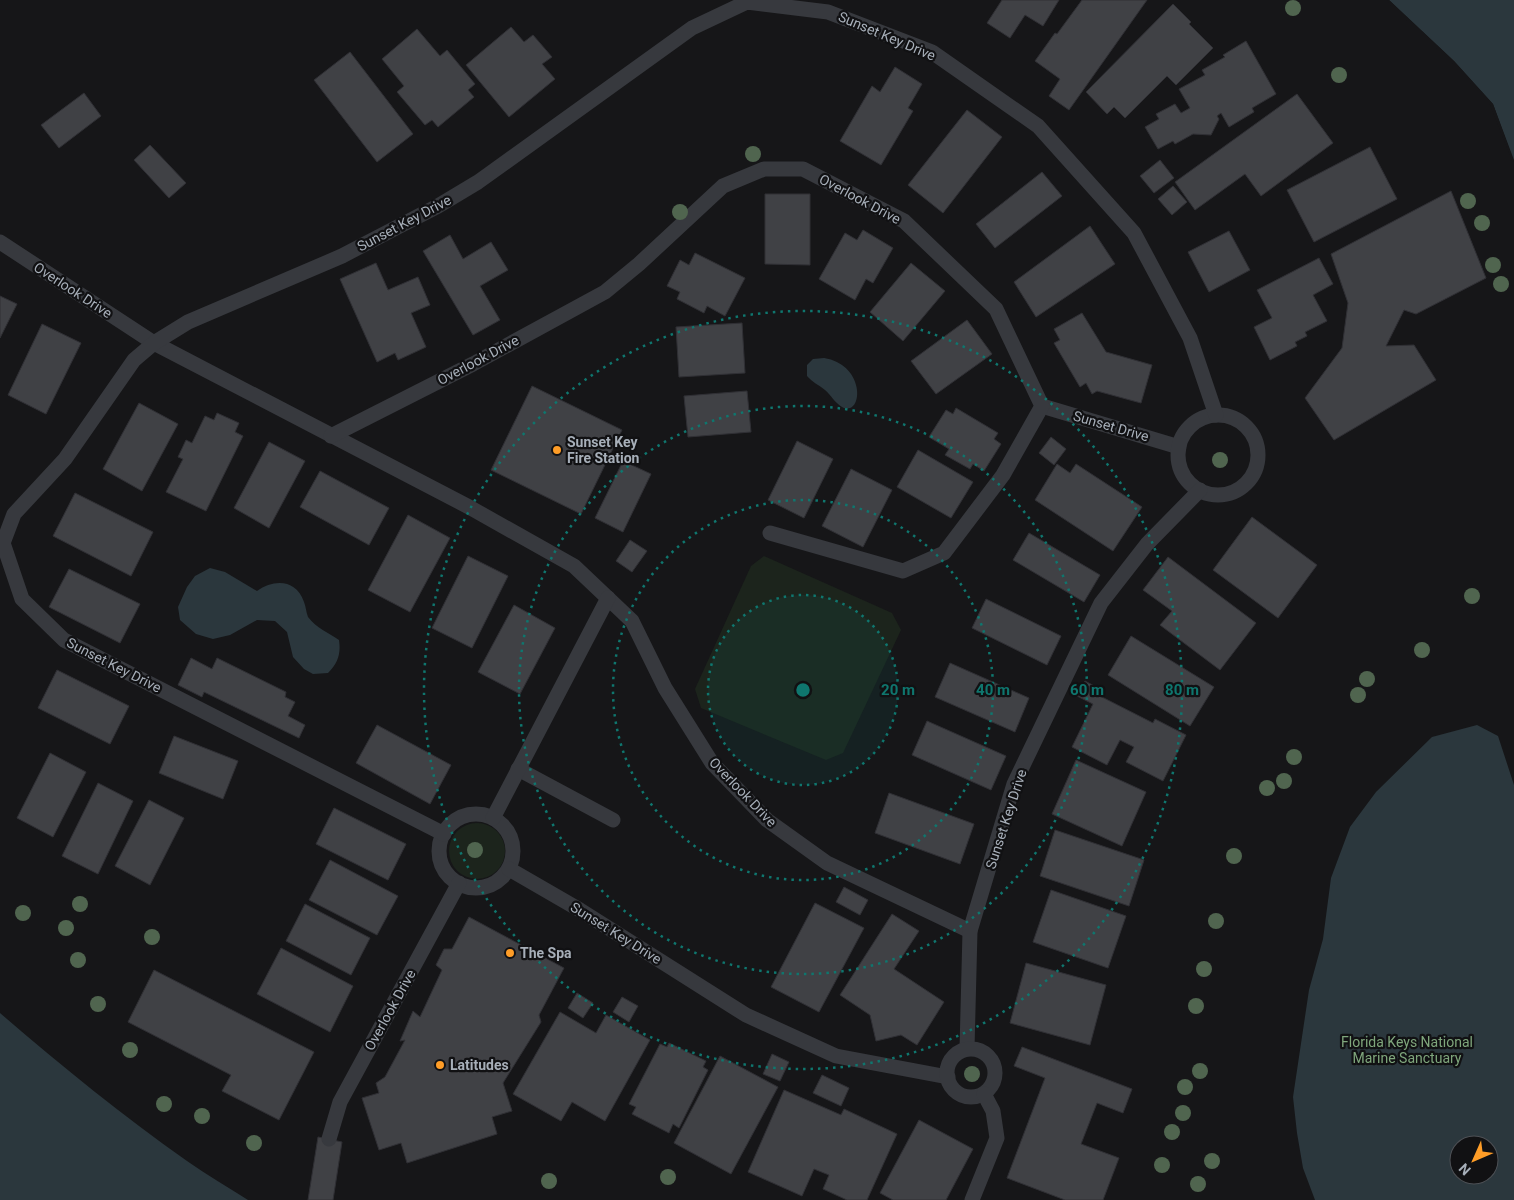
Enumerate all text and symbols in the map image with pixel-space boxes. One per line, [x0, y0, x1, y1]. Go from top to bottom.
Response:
street label: Sunset Key Drive [836, 8, 938, 64]
street label: Overlook Drive [817, 171, 903, 227]
street label: Sunset Key Drive [354, 192, 454, 254]
street label: Overlook Drive [31, 259, 115, 321]
street label: Overlook Drive [435, 332, 521, 388]
street label: Sunset Drive [1071, 408, 1151, 444]
place label: Sunset Key Fire Station [567, 434, 640, 466]
marker: Sunset Key Fire Station [551, 444, 563, 456]
street label: Sunset Key Drive [64, 634, 164, 696]
centre of rings [794, 681, 812, 699]
text: 20 m [881, 681, 915, 699]
text: 40 m [976, 681, 1010, 699]
text: 60 m [1070, 681, 1104, 699]
text: 80 m [1165, 681, 1199, 699]
street label: Overlook Drive [706, 754, 780, 830]
street label: Sunset Key Drive [982, 767, 1030, 871]
street label: Sunset Key Drive [568, 899, 664, 967]
place label: The Spa [520, 945, 572, 961]
marker: The Spa [504, 947, 516, 959]
street label: Overlook Drive [361, 967, 419, 1053]
park label: Florida Keys National Marine Sanctuary [1341, 1034, 1473, 1066]
place label: Latitudes [450, 1057, 509, 1073]
marker: Latitudes [434, 1059, 446, 1071]
north arrow [1449, 1135, 1499, 1185]
text: N [1456, 1160, 1474, 1178]

